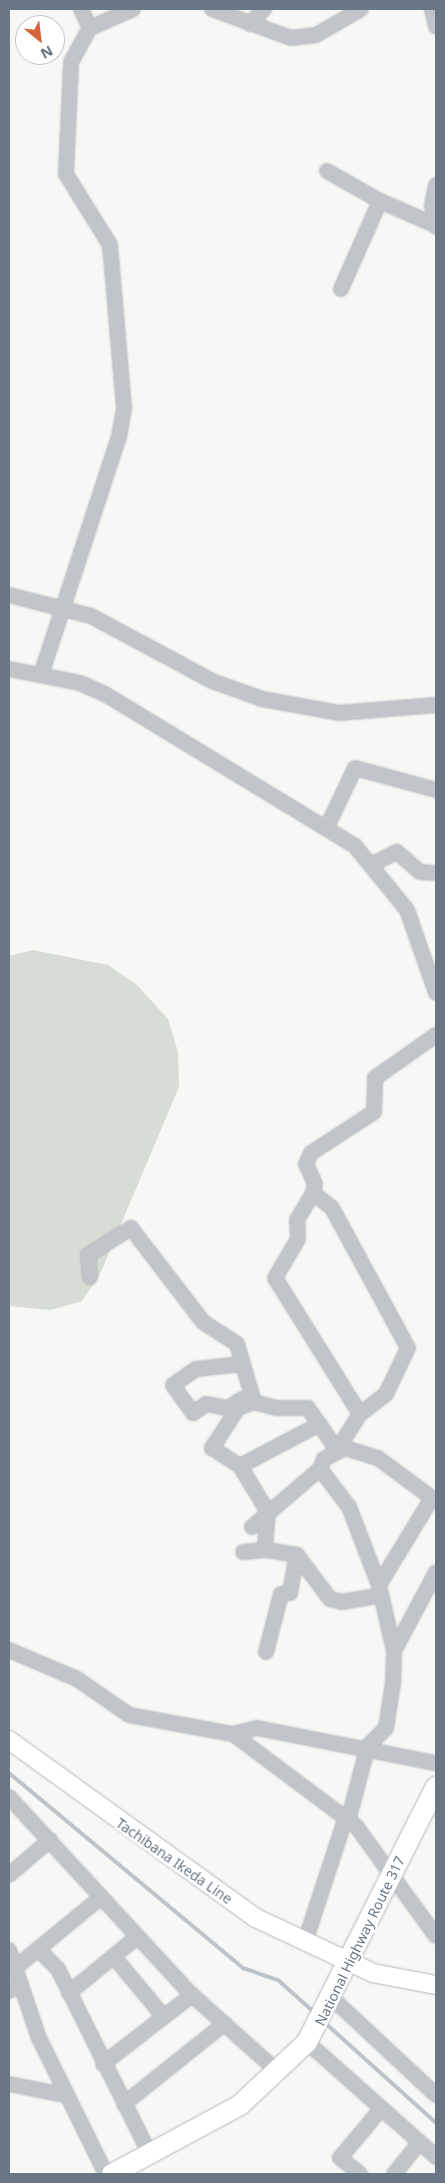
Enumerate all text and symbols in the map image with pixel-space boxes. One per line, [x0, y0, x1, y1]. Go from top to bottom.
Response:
north arrow [15, 15, 65, 65]
text: N [37, 42, 57, 64]
street label: Tachibana Ikeda Line [113, 1815, 235, 1907]
street label: National Highway Route 317 [312, 1853, 408, 2029]

